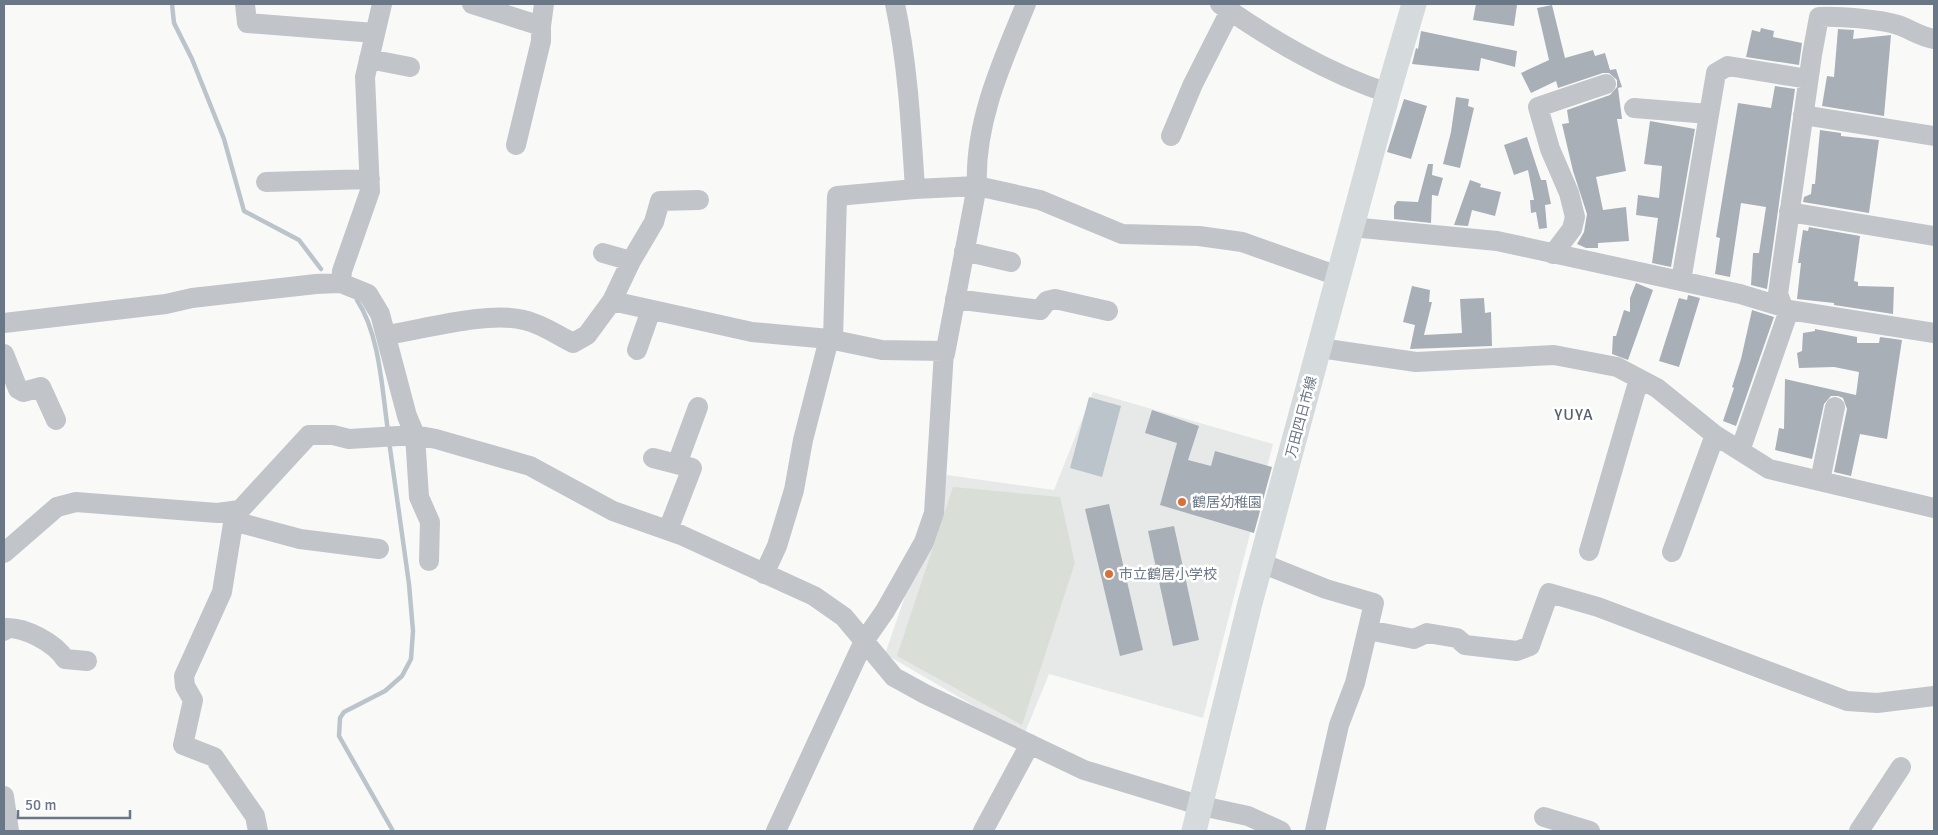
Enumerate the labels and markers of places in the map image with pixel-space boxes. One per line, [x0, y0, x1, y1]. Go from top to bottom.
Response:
place label: 鶴居幼稚園 [1192, 494, 1262, 511]
marker: 鶴居幼稚園 [1176, 496, 1188, 508]
place label: 市立鶴居小学校 [1119, 566, 1217, 583]
marker: 市立鶴居小学校 [1103, 568, 1115, 580]

